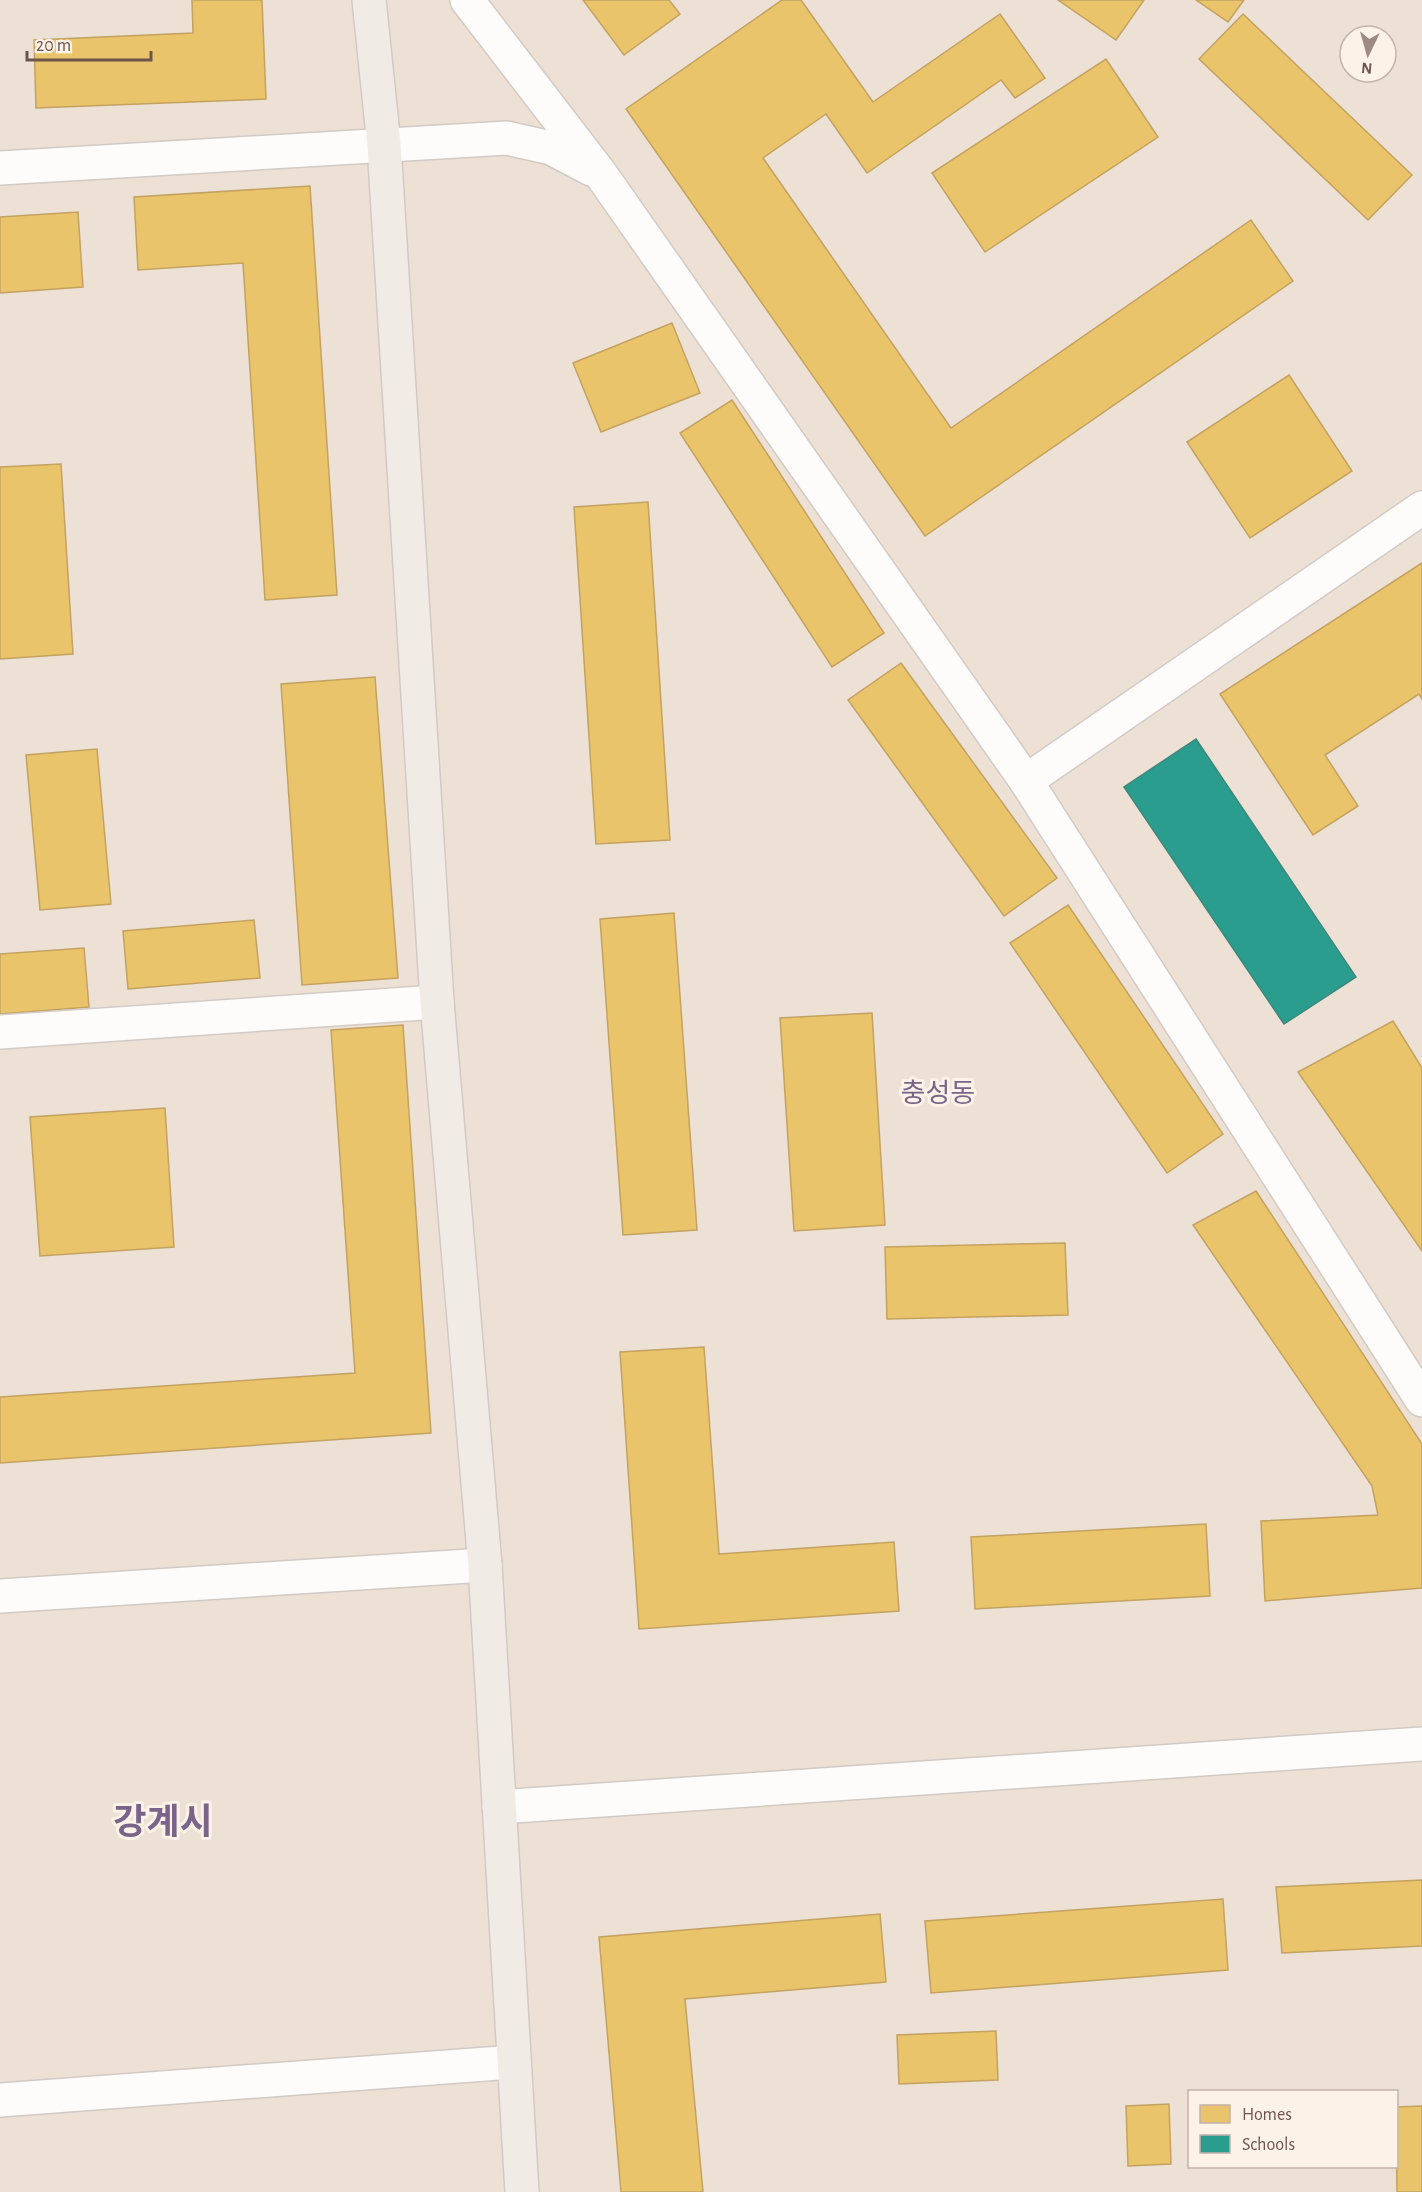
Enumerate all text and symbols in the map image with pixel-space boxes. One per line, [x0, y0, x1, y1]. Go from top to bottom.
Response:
scale bar [27, 24, 152, 62]
north arrow [1338, 24, 1398, 84]
text: 20 m [36, 37, 71, 55]
text: N [1361, 59, 1373, 76]
district label: 충성동 [901, 1079, 975, 1107]
district label: 강계시 [113, 1803, 213, 1841]
legend [1188, 2090, 1398, 2168]
text: Homes [1242, 2106, 1292, 2124]
text: Schools [1242, 2136, 1295, 2154]

